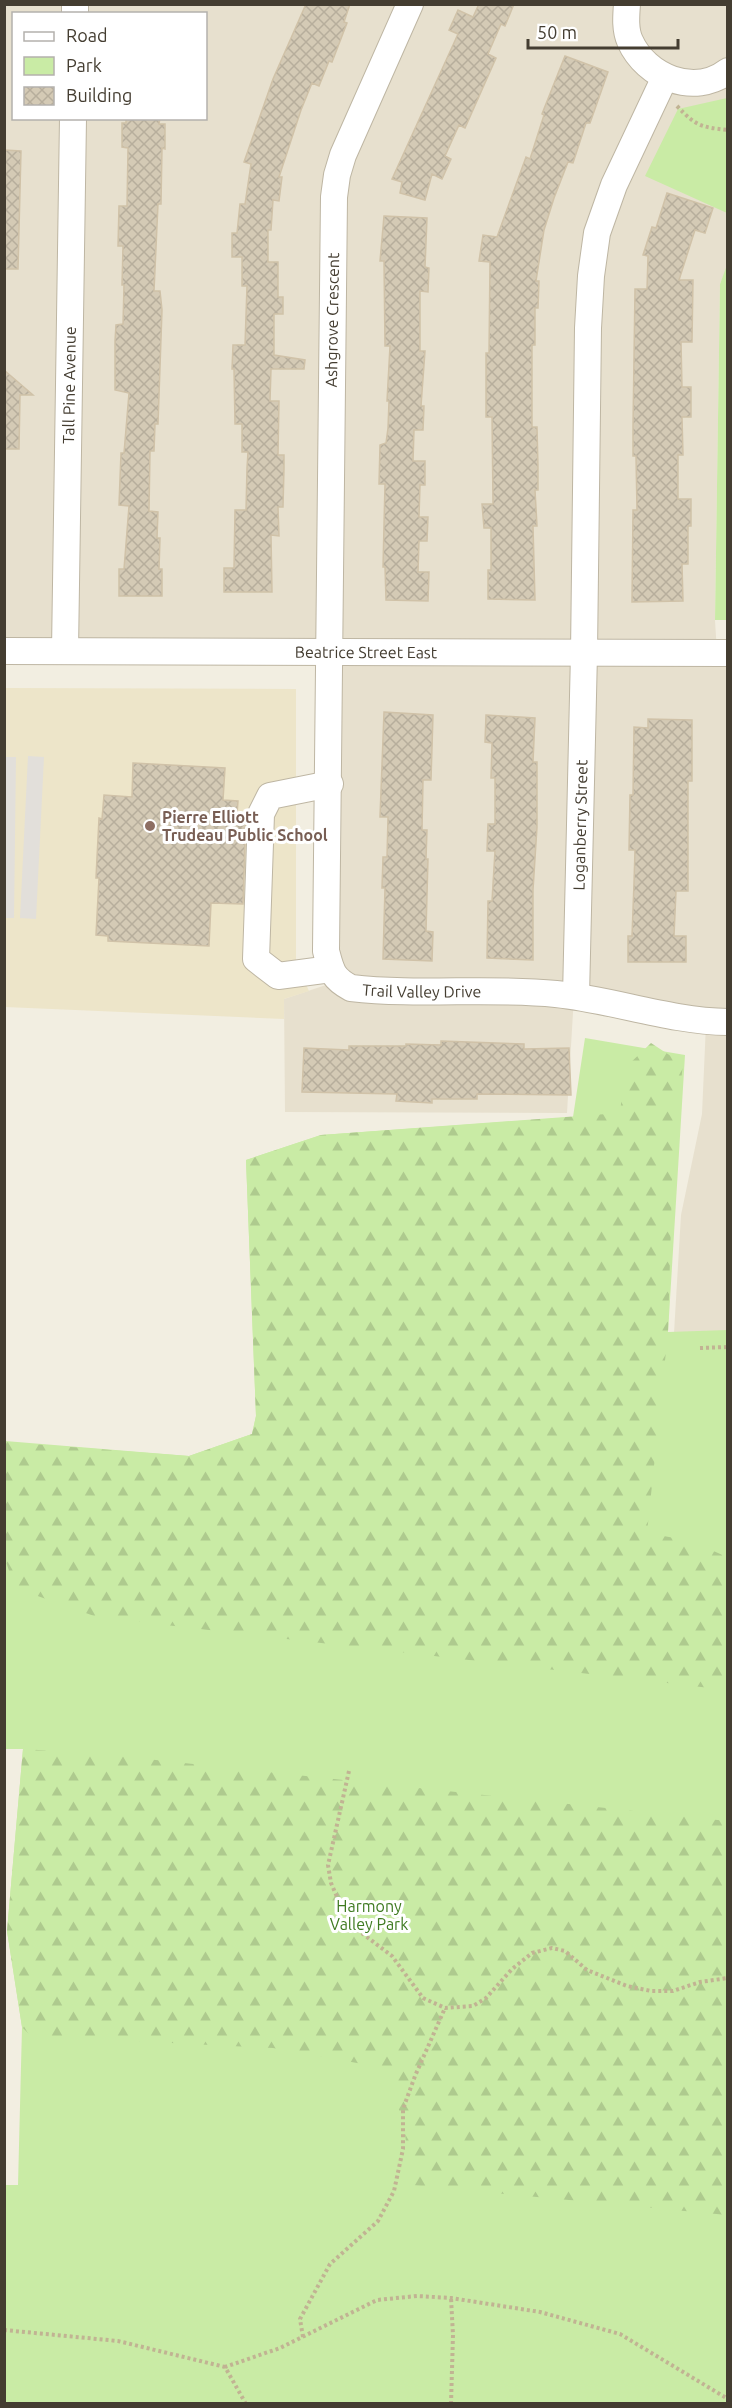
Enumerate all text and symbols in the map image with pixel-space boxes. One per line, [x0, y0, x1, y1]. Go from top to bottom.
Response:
legend [12, 12, 207, 120]
scale bar [528, 12, 678, 50]
text: 50 m [537, 22, 577, 42]
text: Road [66, 25, 108, 45]
text: Park [66, 55, 102, 75]
text: Building [66, 85, 132, 105]
street label: Ashgrove Crescent [322, 252, 342, 388]
street label: Tall Pine Avenue [59, 326, 79, 444]
street label: Beatrice Street East [295, 643, 438, 661]
street label: Loganberry Street [569, 759, 591, 891]
place label: Pierre Elliott Trudeau Public School [162, 808, 328, 844]
marker: Pierre Elliott Trudeau Public School [143, 819, 157, 833]
street label: Trail Valley Drive [362, 980, 481, 1001]
park label: Harmony Valley Park [330, 1897, 408, 1933]

